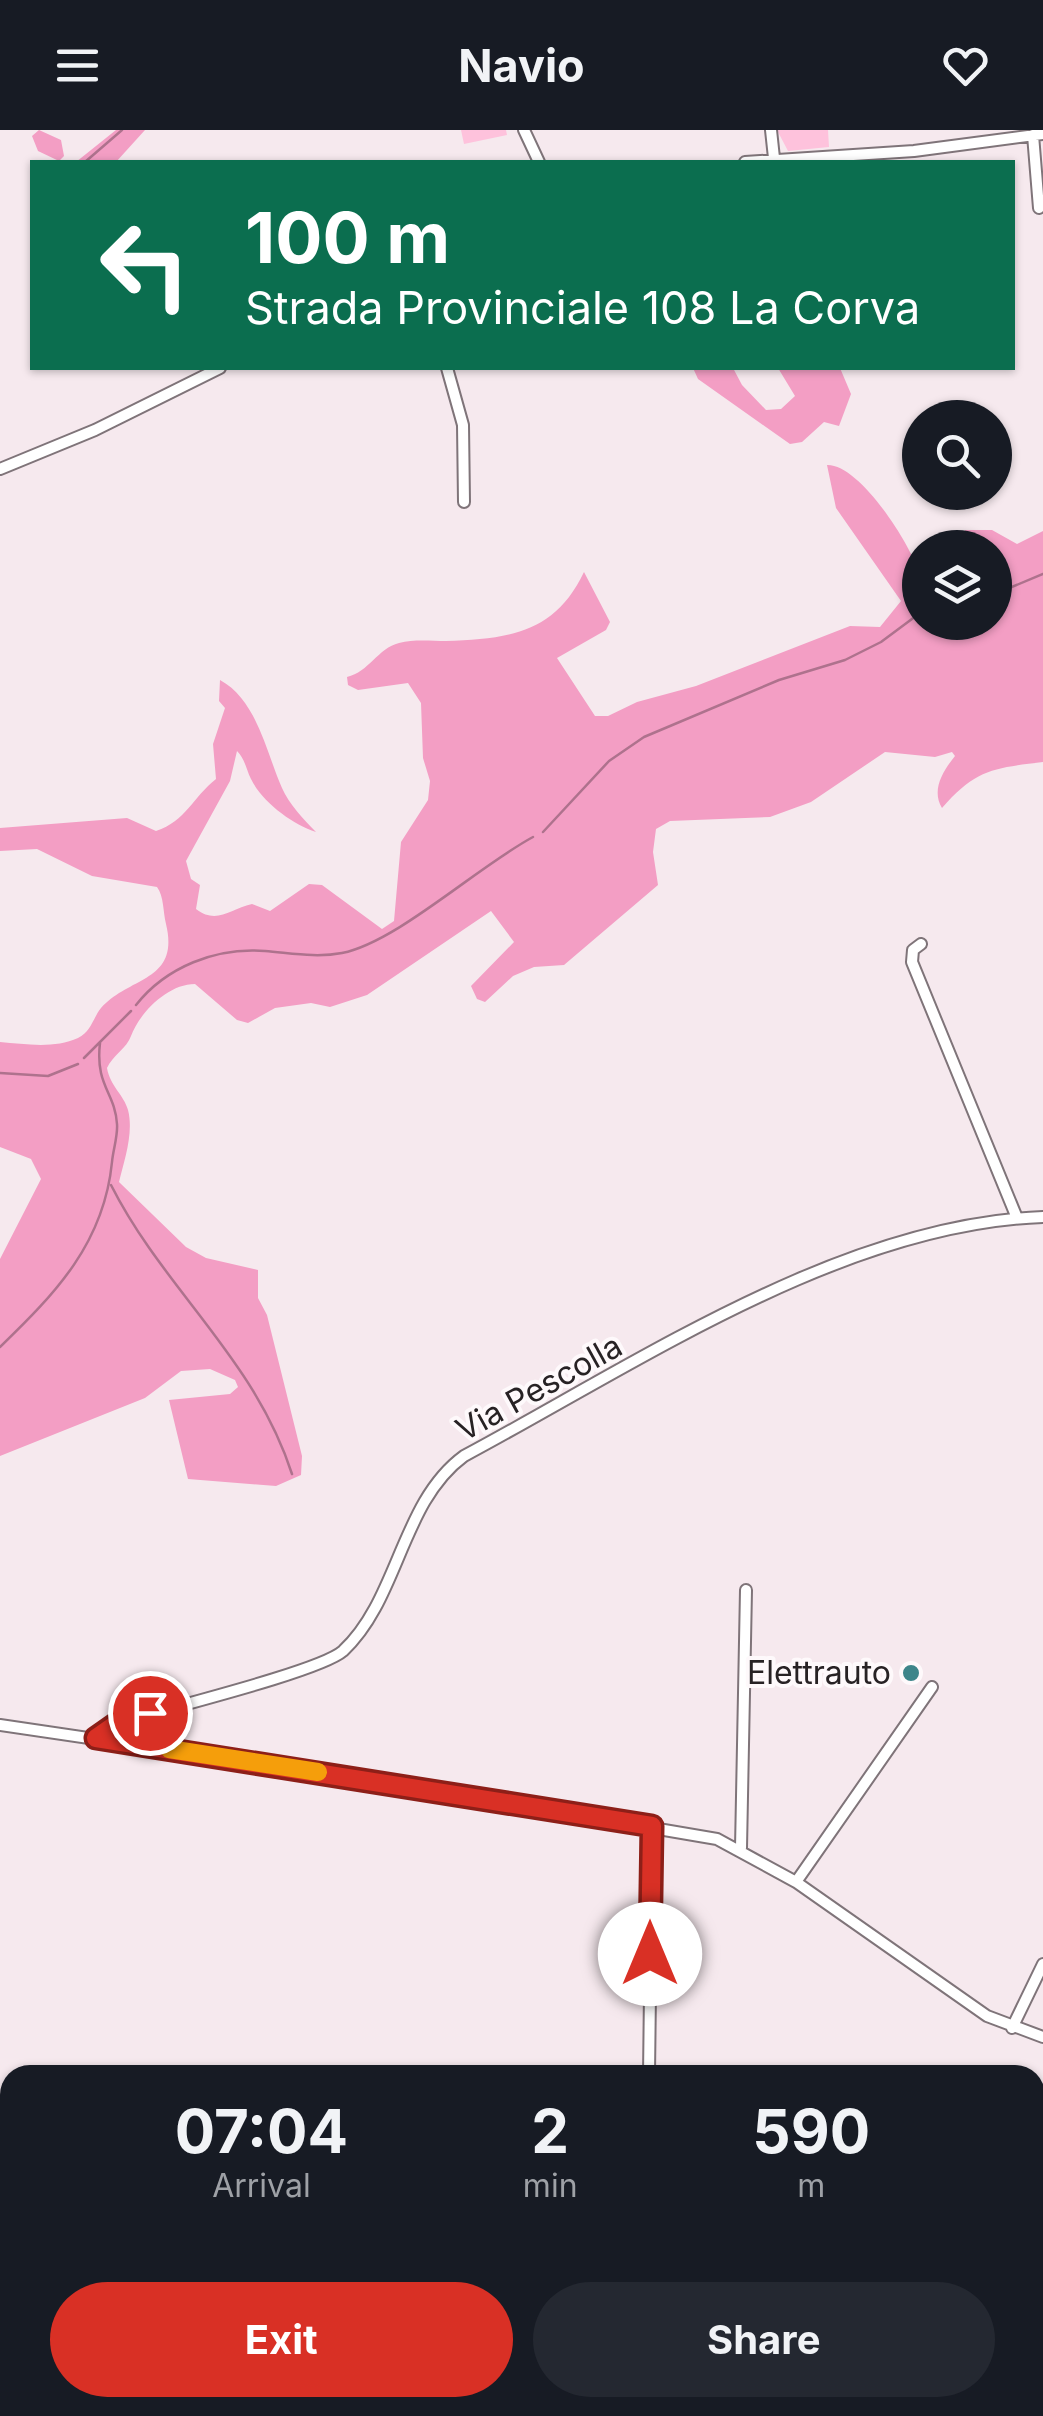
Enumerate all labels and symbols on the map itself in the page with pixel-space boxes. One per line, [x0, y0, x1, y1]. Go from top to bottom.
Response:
street label: Via Pescolla [449, 1326, 628, 1449]
place label: Elettrauto [747, 1653, 891, 1692]
marker: Elettrauto [900, 1662, 922, 1684]
pin [108, 1671, 193, 1756]
position arrow [598, 1902, 702, 2006]

